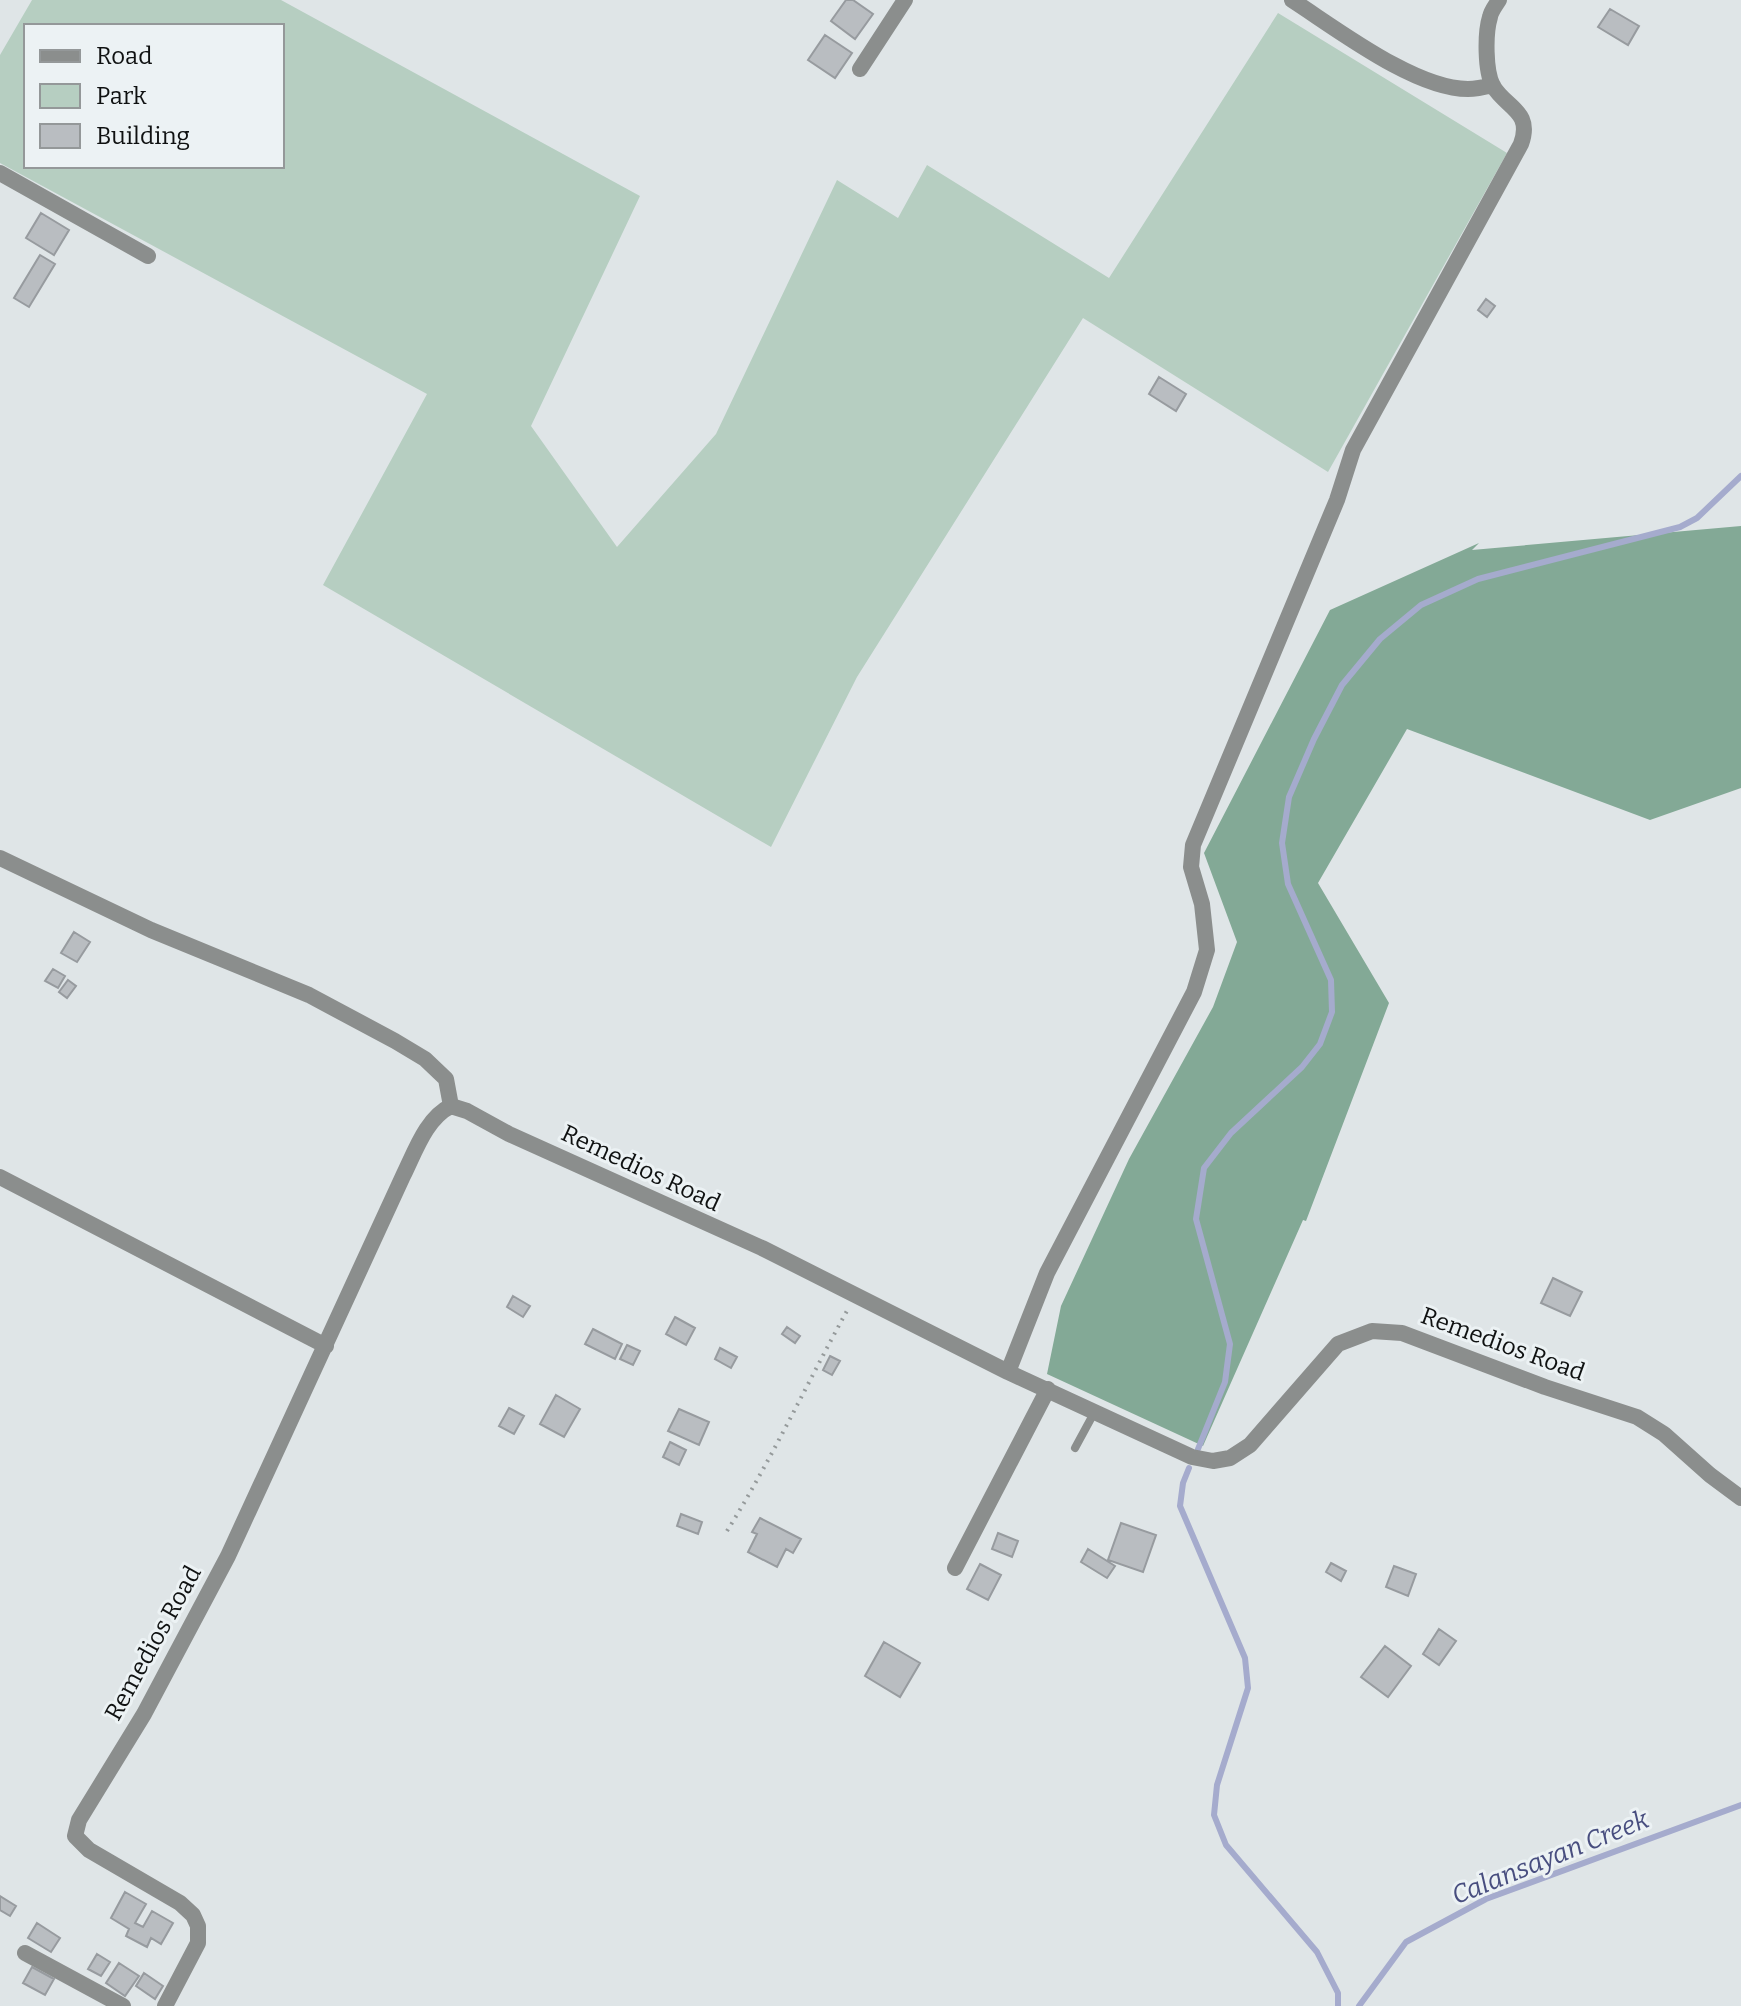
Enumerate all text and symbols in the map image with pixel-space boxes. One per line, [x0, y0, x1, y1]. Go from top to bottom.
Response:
legend [24, 24, 284, 168]
text: Road [96, 42, 152, 70]
text: Park [96, 82, 147, 110]
text: Building [96, 122, 190, 150]
street label: Remedios Road [557, 1119, 725, 1217]
street label: Remedios Road [1417, 1301, 1589, 1387]
street label: Remedios Road [99, 1561, 207, 1725]
water label: Calansayan Creek [1447, 1803, 1654, 1911]

